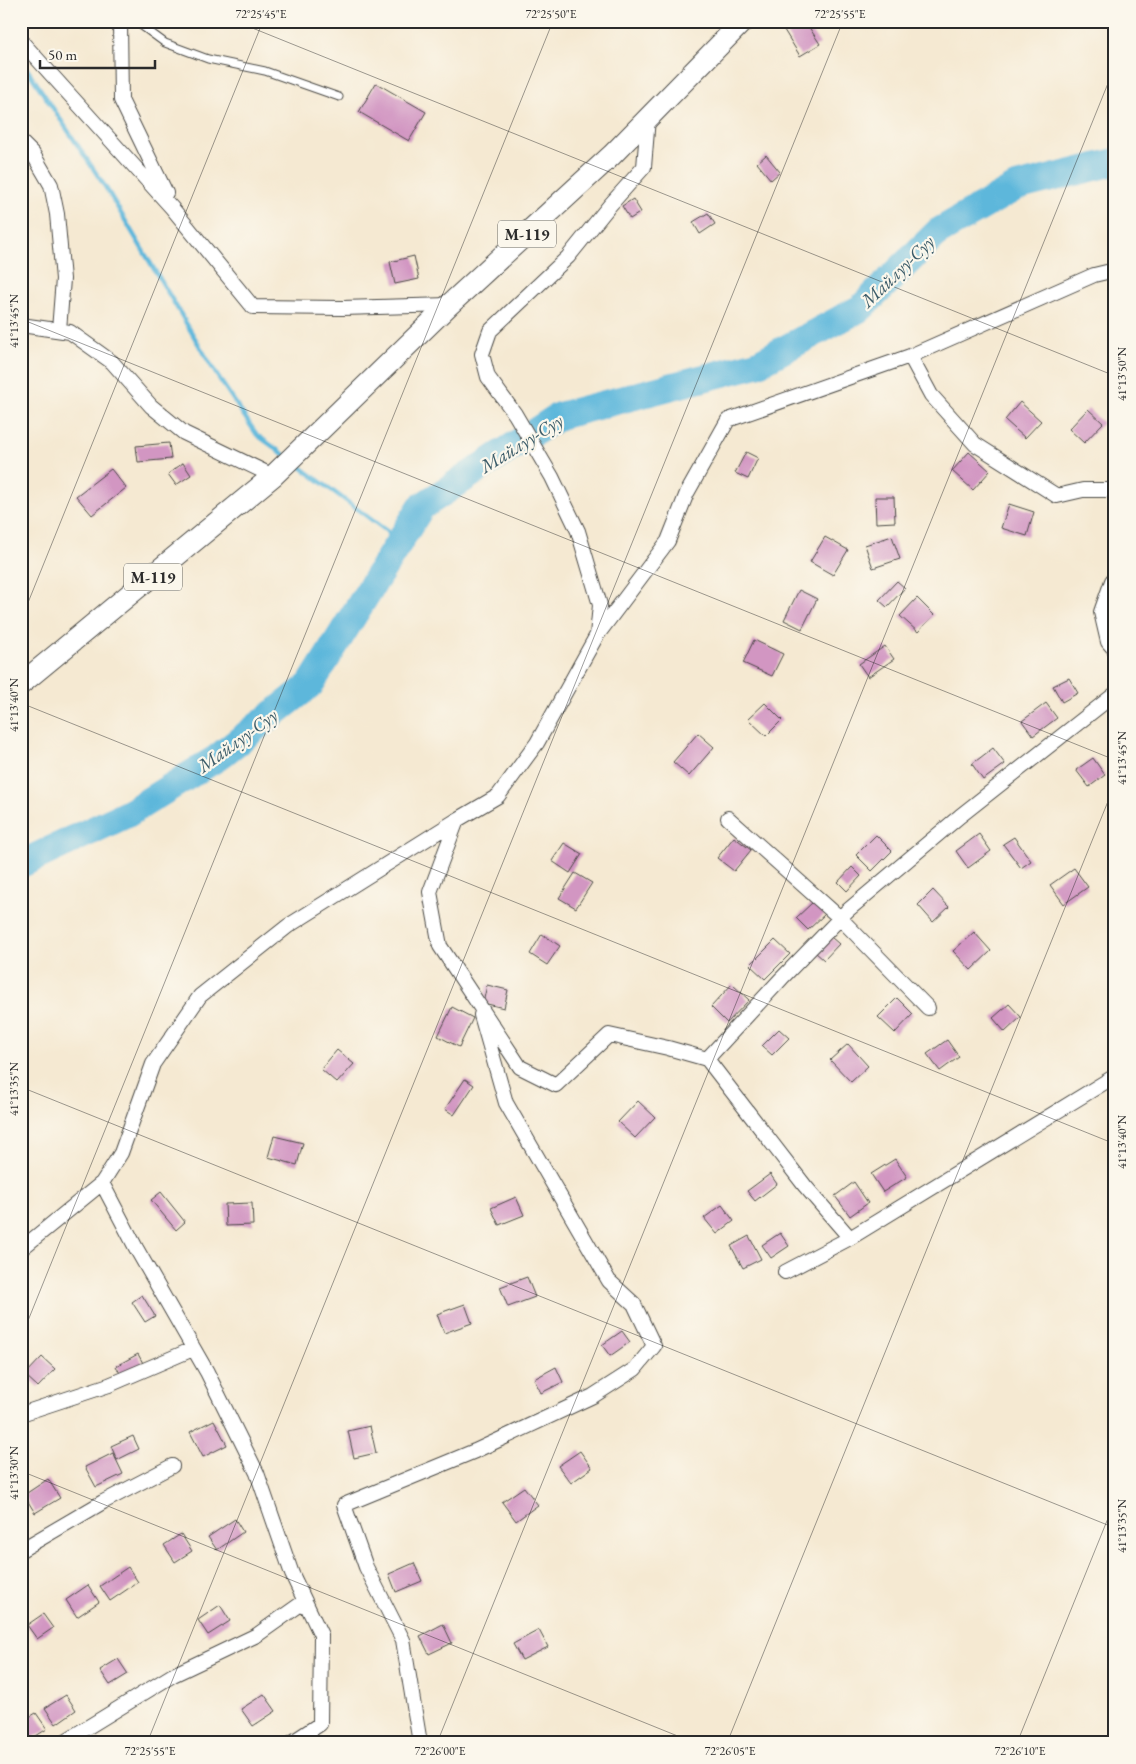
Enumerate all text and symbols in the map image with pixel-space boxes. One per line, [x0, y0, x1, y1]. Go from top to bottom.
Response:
text: 72°25'45"E [235, 6, 287, 22]
text: 72°25'50"E [525, 6, 577, 22]
text: 72°25'55"E [814, 6, 866, 22]
scale bar [40, 38, 155, 70]
text: 50 m [48, 45, 77, 64]
road number: М-119 [498, 220, 556, 248]
water label: Майлуу-Суу [854, 230, 940, 314]
text: 41°13'45"N [6, 294, 22, 348]
text: 41°13'50"N [1114, 347, 1130, 401]
water label: Майлуу-Суу [474, 408, 568, 479]
road number: М-119 [124, 564, 182, 590]
text: 41°13'40"N [6, 678, 22, 732]
water label: Майлуу-Суу [191, 703, 283, 779]
text: 41°13'45"N [1114, 731, 1130, 785]
text: 41°13'35"N [6, 1062, 22, 1116]
text: 41°13'40"N [1114, 1115, 1130, 1169]
text: 41°13'30"N [6, 1446, 22, 1500]
text: 41°13'35"N [1114, 1499, 1130, 1553]
text: 72°25'55"E [124, 1743, 176, 1759]
text: 72°26'00"E [414, 1743, 466, 1759]
text: 72°26'05"E [704, 1743, 756, 1759]
text: 72°26'10"E [994, 1743, 1046, 1759]

